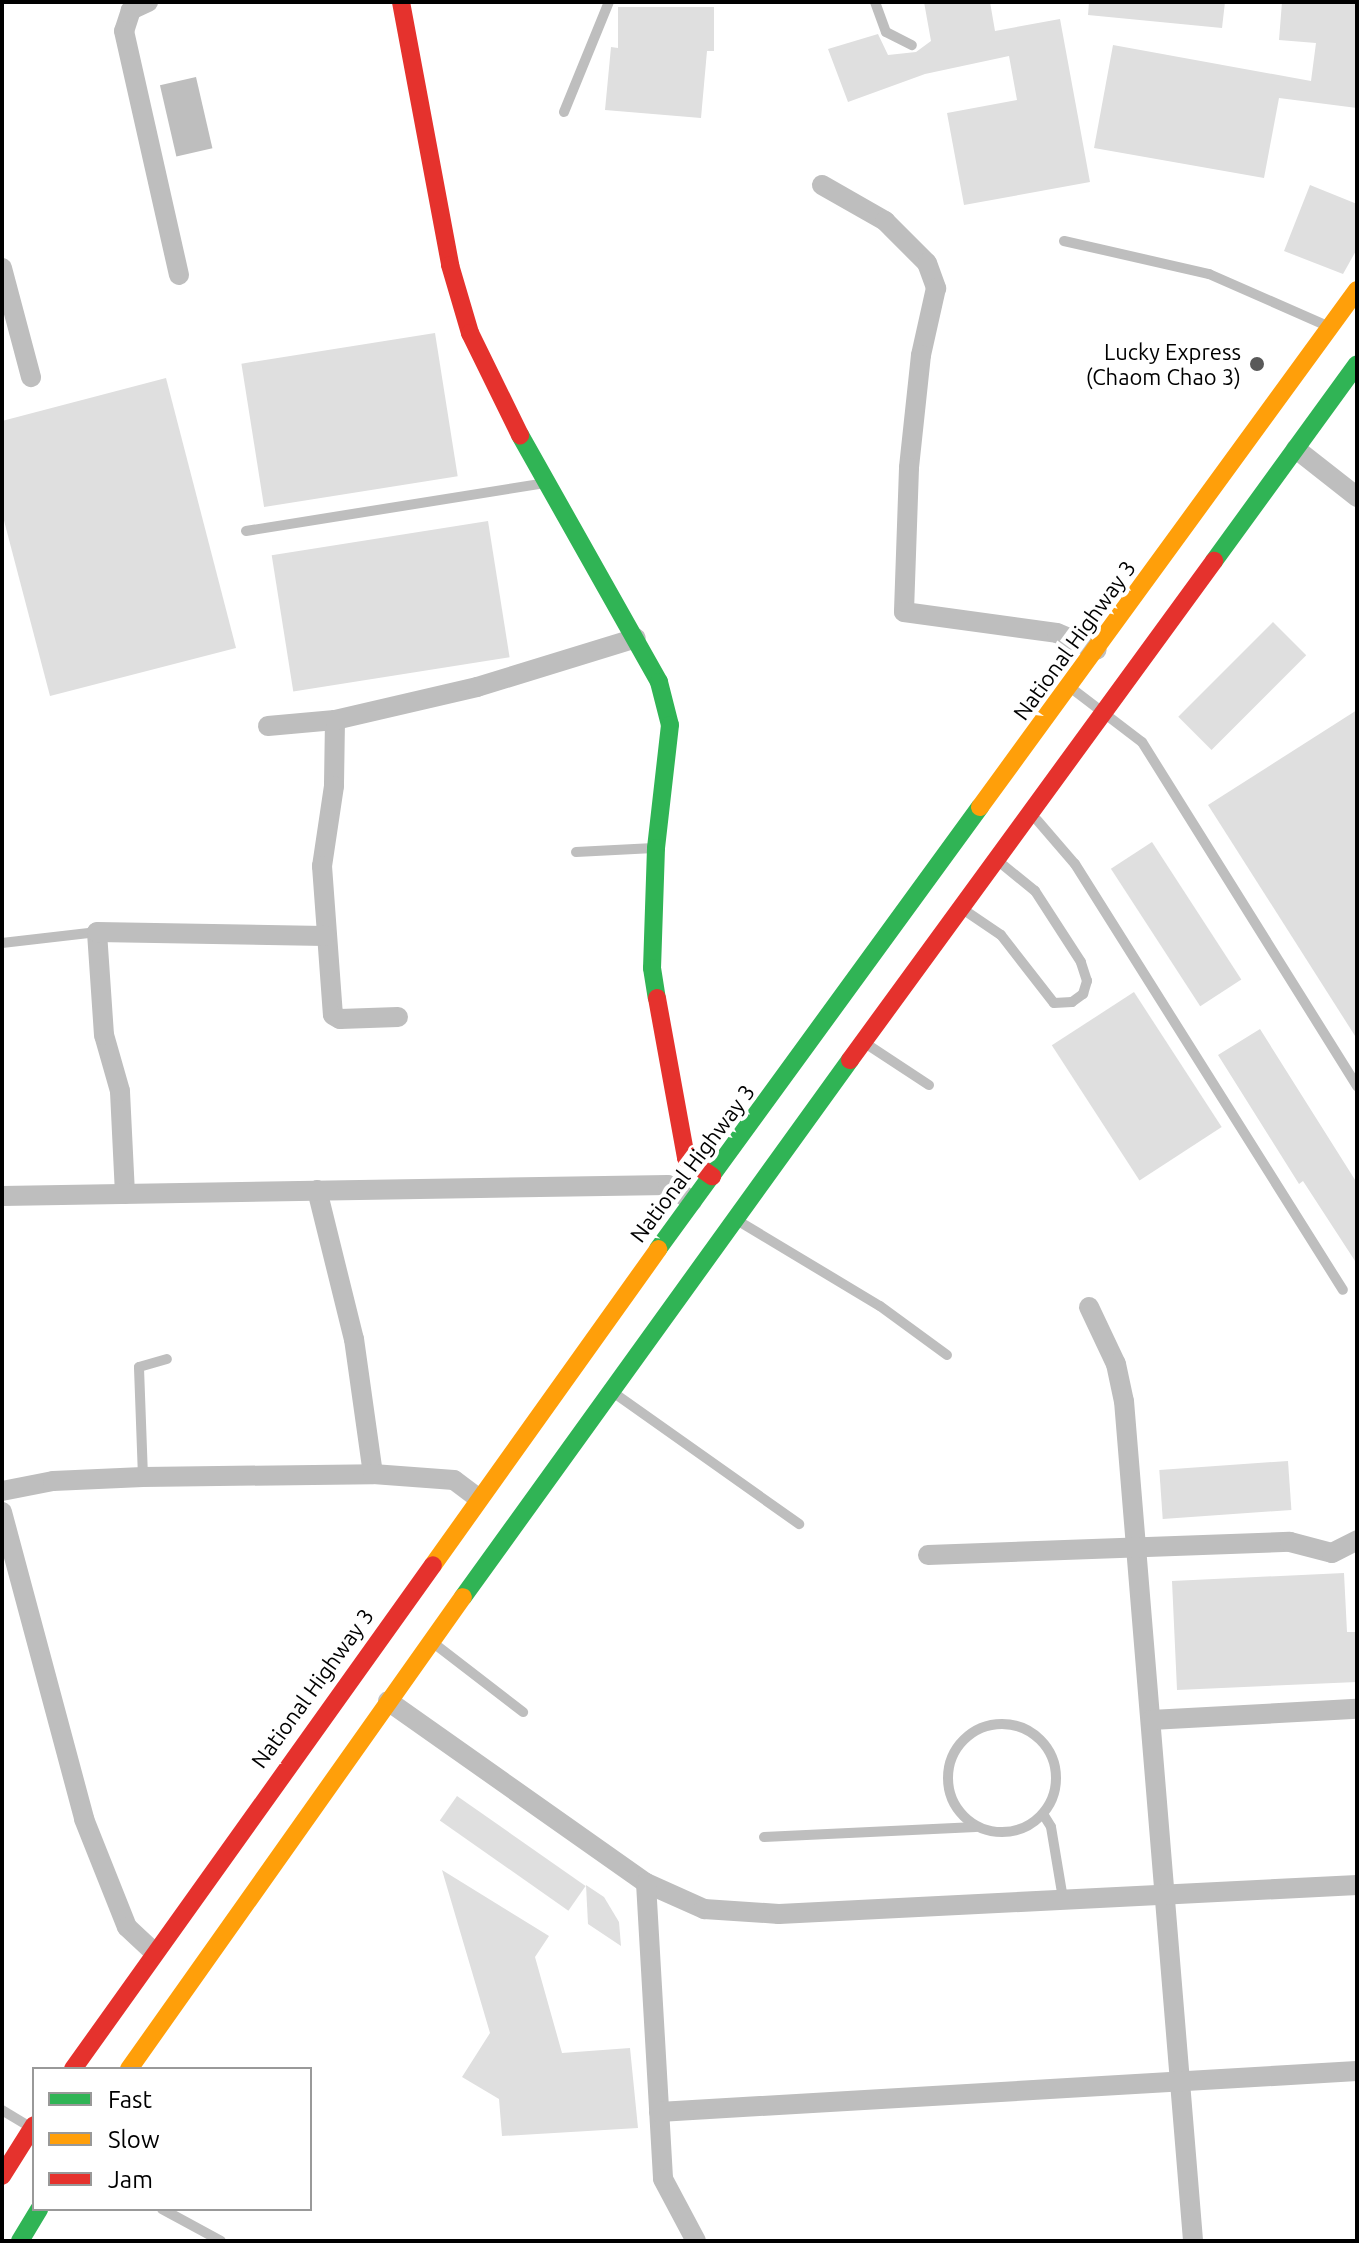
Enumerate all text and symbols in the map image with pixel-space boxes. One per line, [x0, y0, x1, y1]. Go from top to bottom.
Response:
place label: Lucky Express (Chaom Chao 3) [1086, 338, 1241, 390]
marker: Lucky Express (Chaom Chao 3) [1248, 355, 1266, 373]
street label: National Highway 3 [1007, 555, 1141, 725]
street label: National Highway 3 [624, 1079, 760, 1247]
street label: National Highway 3 [245, 1603, 379, 1773]
legend [32, 2067, 312, 2211]
text: Fast [108, 2086, 152, 2113]
text: Slow [108, 2126, 160, 2153]
text: Jam [108, 2166, 153, 2193]

